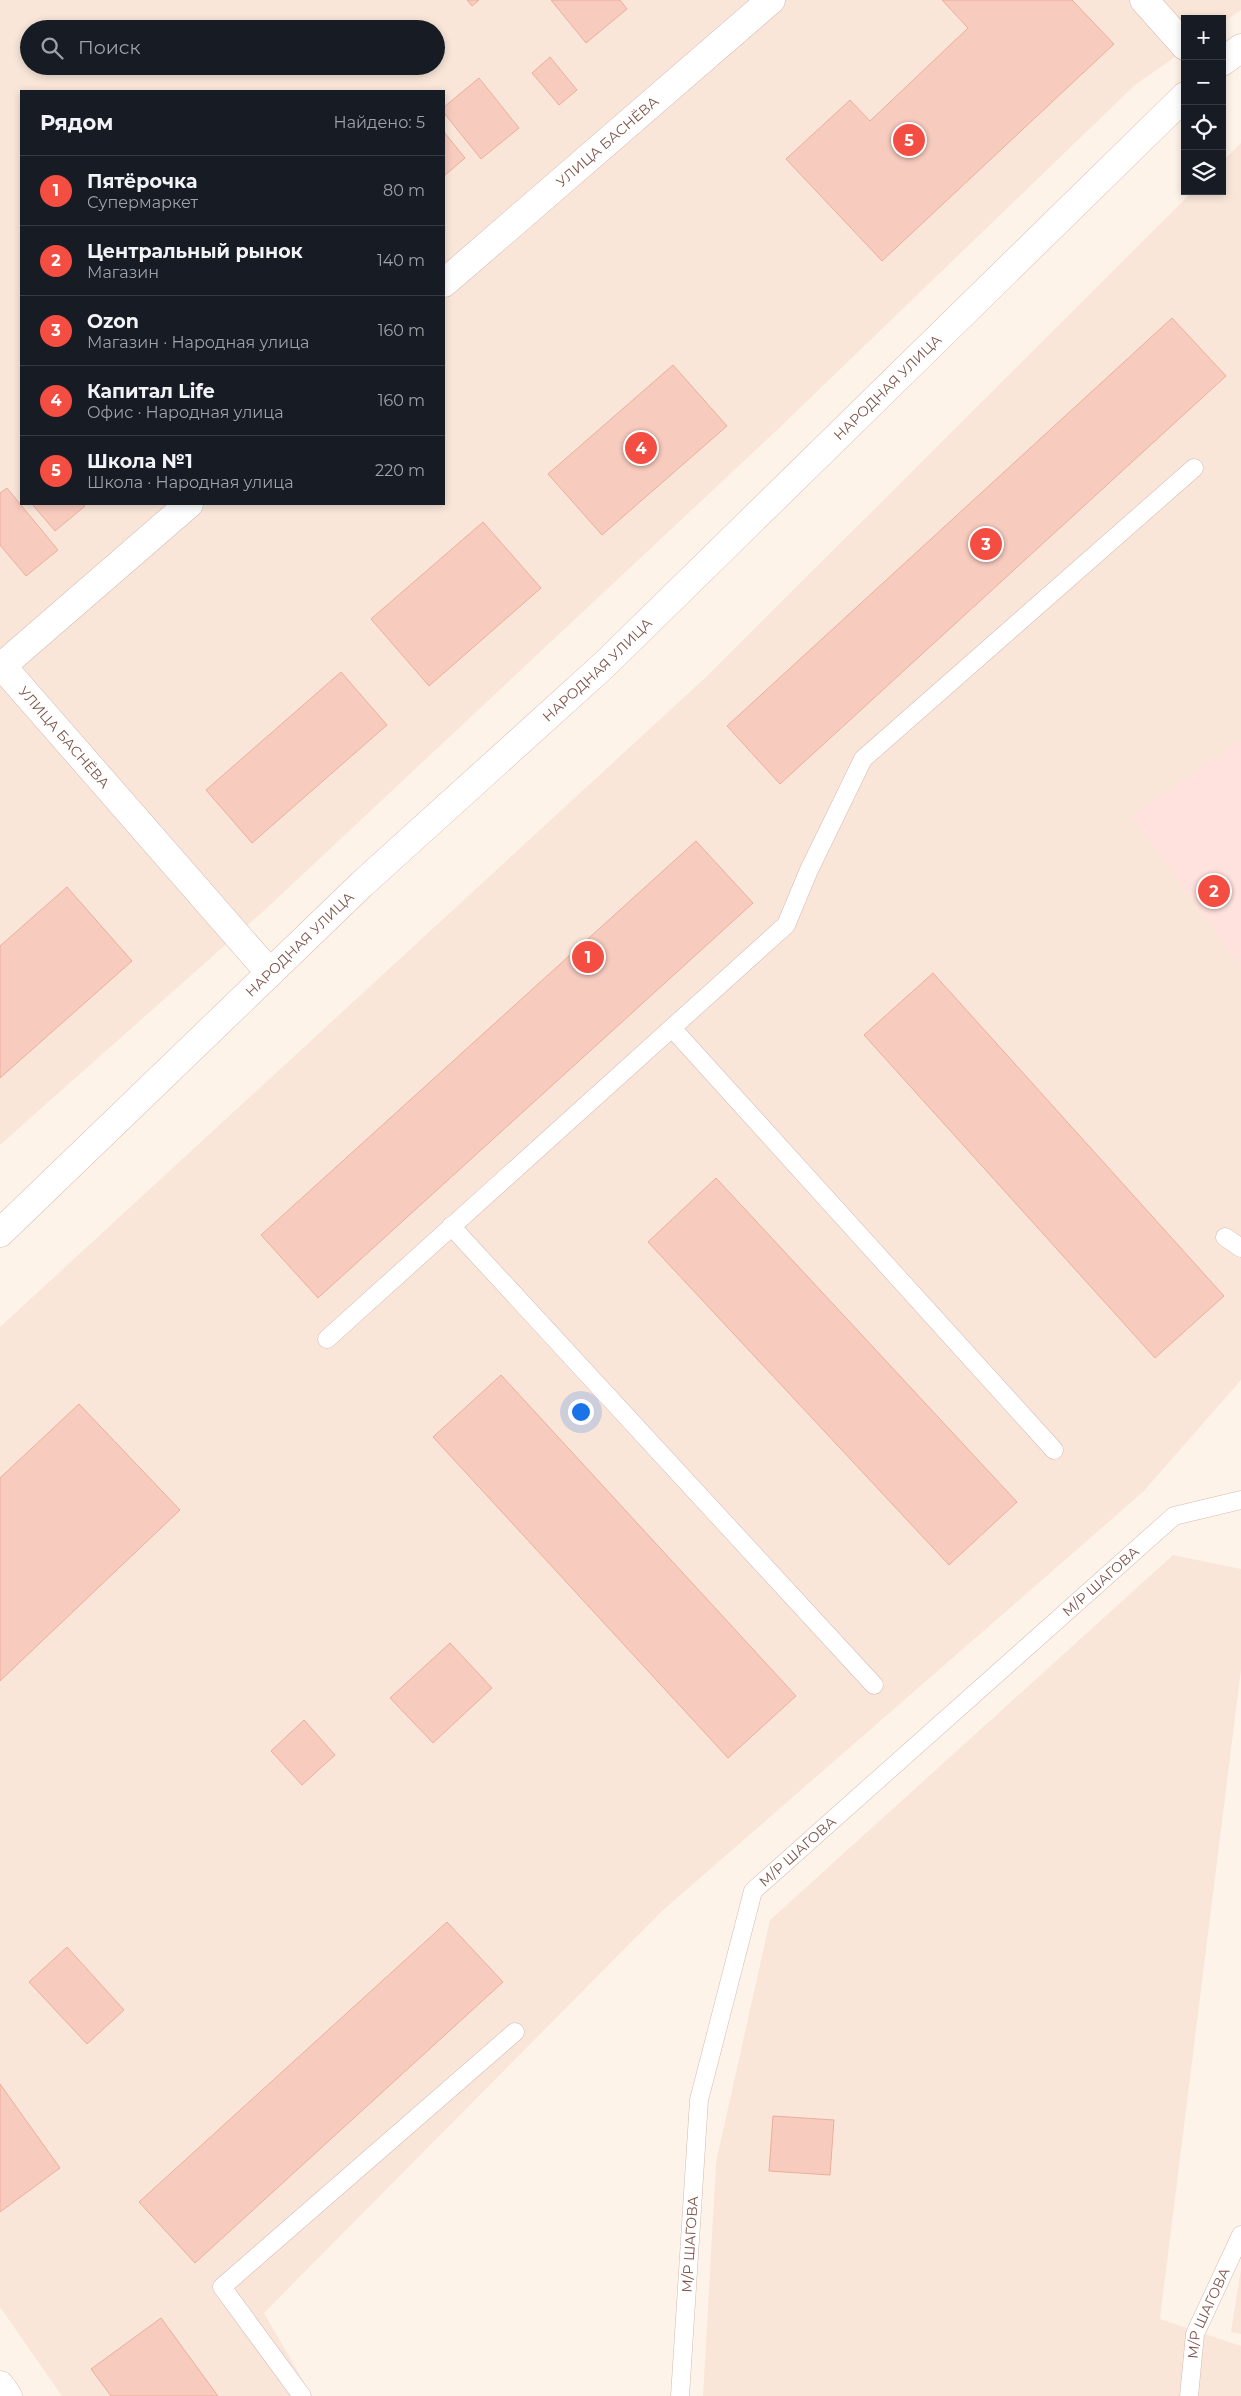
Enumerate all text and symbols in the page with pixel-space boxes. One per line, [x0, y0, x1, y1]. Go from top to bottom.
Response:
map controls [1181, 15, 1226, 195]
button: + [1181, 15, 1226, 60]
search box [20, 20, 445, 75]
icon: search [38, 34, 66, 62]
text: Поиск [78, 36, 141, 59]
button: − [1181, 60, 1226, 105]
street label: УЛИЦА БАСНЁВА [552, 92, 663, 191]
button: locate [1181, 105, 1226, 150]
text: Рядом [40, 110, 113, 135]
text: Найдено: 5 [334, 113, 425, 132]
pin: 5 [893, 121, 925, 159]
button: layers [1181, 150, 1226, 195]
text: Пятёрочка [87, 170, 197, 193]
text: 1 [53, 181, 59, 200]
text: 80 m [383, 181, 425, 200]
text: Супермаркет [87, 193, 198, 212]
text: Центральный рынок [87, 240, 303, 263]
text: 2 [51, 251, 61, 270]
text: 140 m [377, 251, 425, 270]
text: Магазин [87, 263, 159, 282]
text: Ozon [87, 310, 139, 333]
text: 3 [51, 321, 61, 340]
text: 160 m [378, 321, 425, 340]
street label: НАРОДНАЯ УЛИЦА [830, 330, 946, 444]
text: Магазин · Народная улица [87, 333, 309, 352]
text: Капитал Life [87, 380, 215, 403]
text: 4 [50, 391, 62, 410]
text: 160 m [378, 391, 425, 410]
text: Офис · Народная улица [87, 403, 284, 422]
pin: 4 [625, 429, 657, 467]
text: Школа №1 [87, 450, 193, 473]
text: 5 [51, 461, 61, 480]
text: 220 m [375, 461, 425, 480]
text: Школа · Народная улица [87, 473, 293, 492]
pin: 3 [970, 525, 1002, 563]
street label: НАРОДНАЯ УЛИЦА [539, 614, 656, 725]
street label: УЛИЦА БАСНЁВА [15, 683, 114, 792]
pin: 2 [1198, 872, 1230, 910]
street label: НАРОДНАЯ УЛИЦА [241, 887, 358, 1001]
pin: 1 [572, 938, 604, 976]
your location [568, 1399, 594, 1425]
street label: М/Р ШАГОВА [1058, 1542, 1143, 1620]
street label: М/Р ШАГОВА [755, 1812, 840, 1890]
street label: М/Р ШАГОВА [678, 2195, 702, 2293]
street label: М/Р ШАГОВА [1184, 2264, 1234, 2360]

